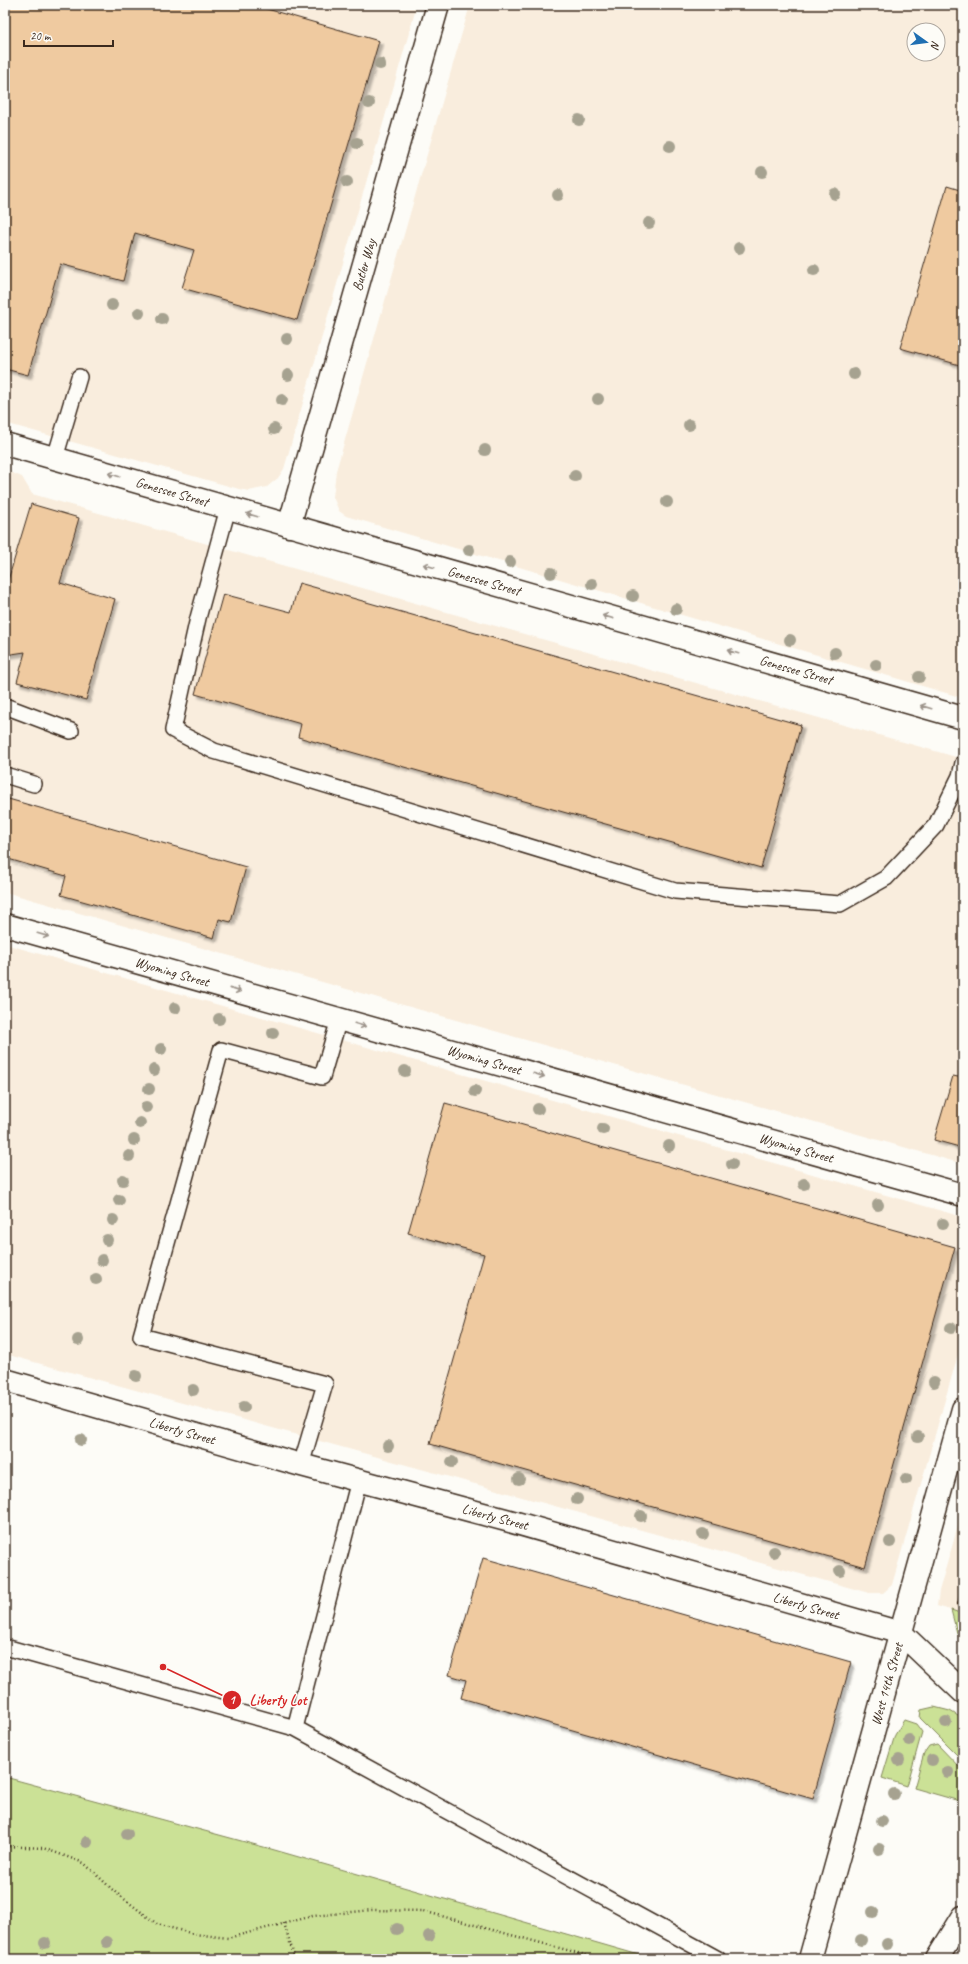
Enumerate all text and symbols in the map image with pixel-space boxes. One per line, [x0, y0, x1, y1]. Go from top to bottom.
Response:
scale bar [24, 22, 113, 48]
north arrow [906, 22, 946, 62]
text: 20 m [30, 28, 52, 44]
text: N [928, 39, 943, 52]
street label: Butler Way [349, 236, 380, 293]
one-way arrow [107, 471, 120, 478]
street label: Genessee Street [134, 474, 213, 511]
one-way arrow [246, 511, 259, 518]
one-way arrow [423, 562, 436, 569]
street label: Genessee Street [446, 563, 525, 600]
one-way arrow [602, 613, 615, 620]
one-way arrow [727, 648, 740, 655]
street label: Genessee Street [758, 652, 837, 689]
one-way arrow [919, 703, 932, 711]
one-way arrow [36, 932, 49, 940]
street label: Wyoming Street [133, 953, 212, 991]
one-way arrow [228, 987, 241, 994]
one-way arrow [353, 1022, 366, 1029]
street label: Wyoming Street [445, 1041, 524, 1079]
one-way arrow [533, 1072, 546, 1079]
street label: Wyoming Street [757, 1129, 836, 1167]
street label: Liberty Street [147, 1414, 218, 1449]
street label: Liberty Street [460, 1500, 531, 1534]
street label: Liberty Street [771, 1589, 842, 1624]
street label: West 14th Street [867, 1640, 907, 1727]
callout: Liberty Lot [222, 1686, 315, 1713]
text: Liberty Lot [249, 1691, 309, 1710]
text: 1 [229, 1692, 236, 1708]

